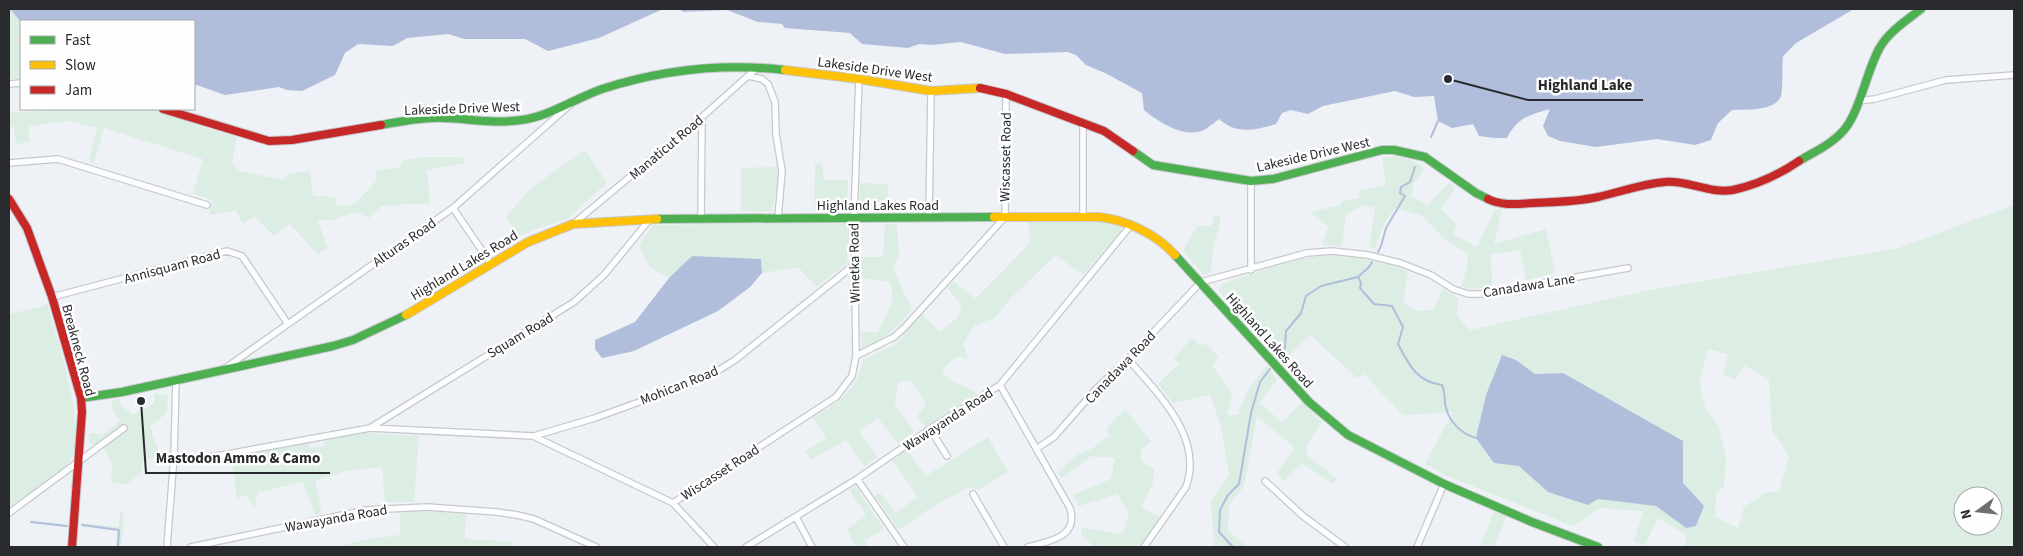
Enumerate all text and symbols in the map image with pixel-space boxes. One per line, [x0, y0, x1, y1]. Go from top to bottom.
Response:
legend [20, 20, 195, 110]
text: Fast [65, 30, 91, 51]
street label: Lakeside Drive West [816, 52, 934, 88]
text: Slow [65, 55, 96, 76]
callout: Highland Lake [1528, 70, 1643, 100]
text: Highland Lake [1538, 75, 1632, 96]
text: Jam [65, 80, 92, 101]
street label: Lakeside Drive West [404, 97, 520, 121]
street label: Manaticut Road [625, 111, 708, 185]
street label: Wiscasset Road [995, 112, 1017, 202]
street label: Lakeside Drive West [1255, 132, 1372, 178]
street label: Highland Lakes Road [817, 196, 939, 216]
street label: Alturas Road [369, 213, 441, 272]
street label: Winetka Road [844, 223, 866, 303]
street label: Highland Lakes Road [407, 226, 522, 306]
street label: Annisquam Road [122, 244, 223, 289]
street label: Canadawa Lane [1482, 269, 1577, 303]
street label: Highland Lakes Road [1221, 289, 1318, 393]
street label: Breakneck Road [56, 302, 100, 398]
street label: Squam Road [483, 308, 558, 364]
street label: Canadawa Road [1081, 327, 1161, 409]
street label: Mohican Road [637, 361, 721, 411]
street label: Wawayanda Road [900, 383, 997, 456]
street label: Wiscasset Road [677, 440, 764, 506]
callout: Mastodon Ammo & Camo [146, 443, 330, 473]
text: Mastodon Ammo & Camo [156, 448, 320, 469]
north arrow [1953, 486, 2003, 536]
street label: Wawayanda Road [283, 500, 389, 538]
text: N [1956, 507, 1977, 521]

